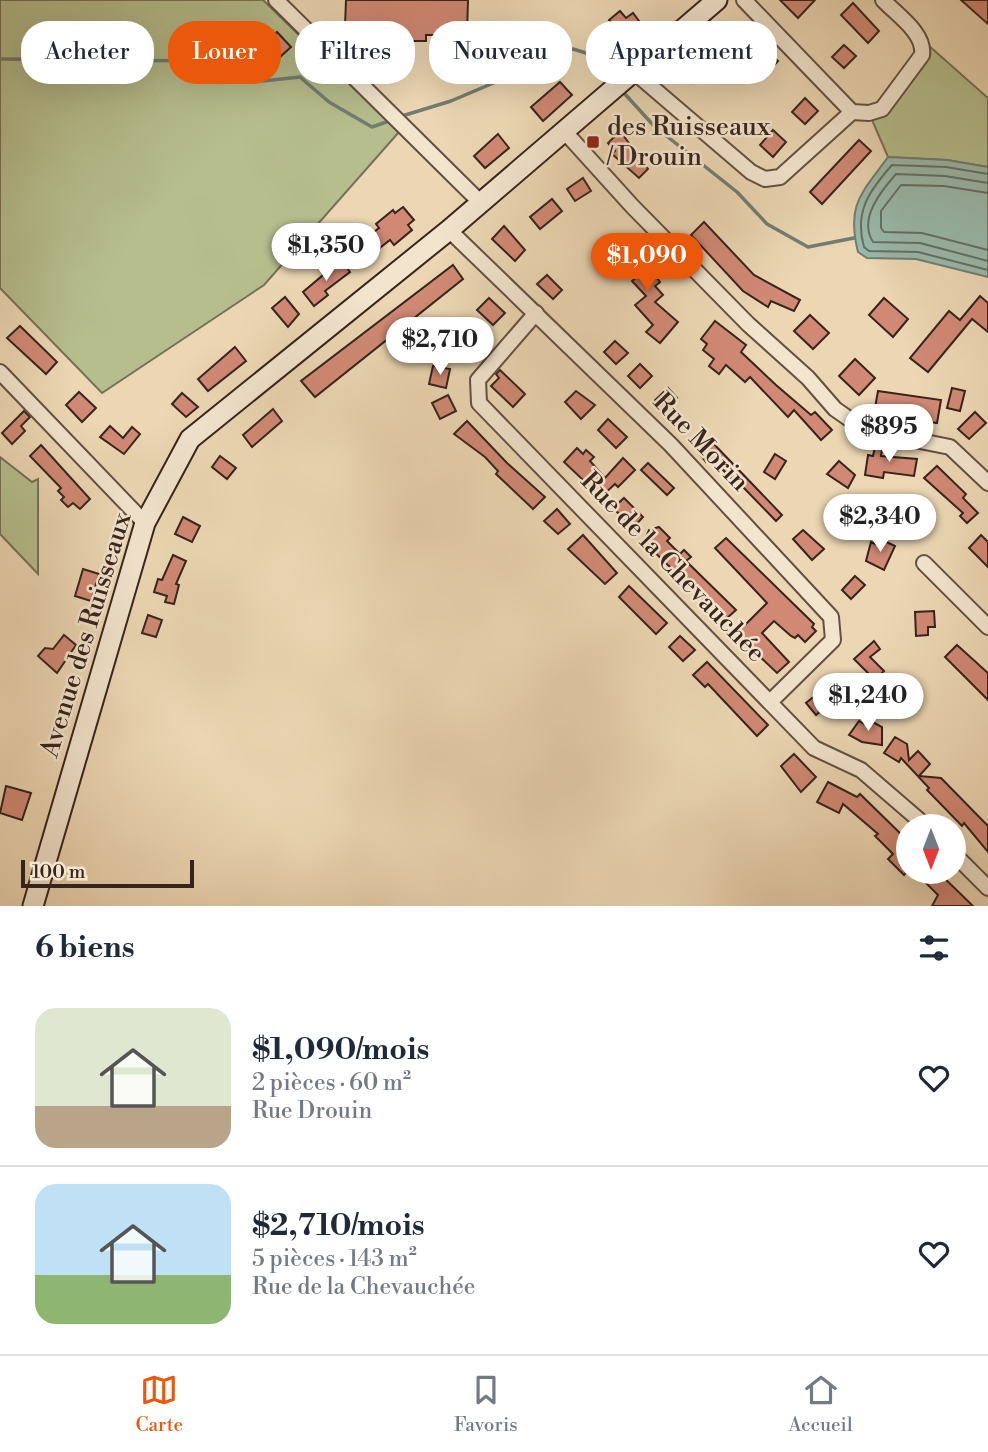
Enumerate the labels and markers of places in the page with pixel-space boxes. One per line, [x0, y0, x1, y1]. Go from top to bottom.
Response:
place label: des Ruisseaux / Drouin [606, 111, 771, 173]
marker: des Ruisseaux / Drouin [585, 134, 601, 150]
pin: $1,350 [269, 224, 383, 283]
pin: $1,090 [590, 233, 704, 293]
pin: $2,710 [383, 318, 497, 377]
pin: $895 [848, 405, 930, 464]
pin: $2,340 [823, 494, 937, 554]
pin: $1,240 [811, 674, 925, 733]

